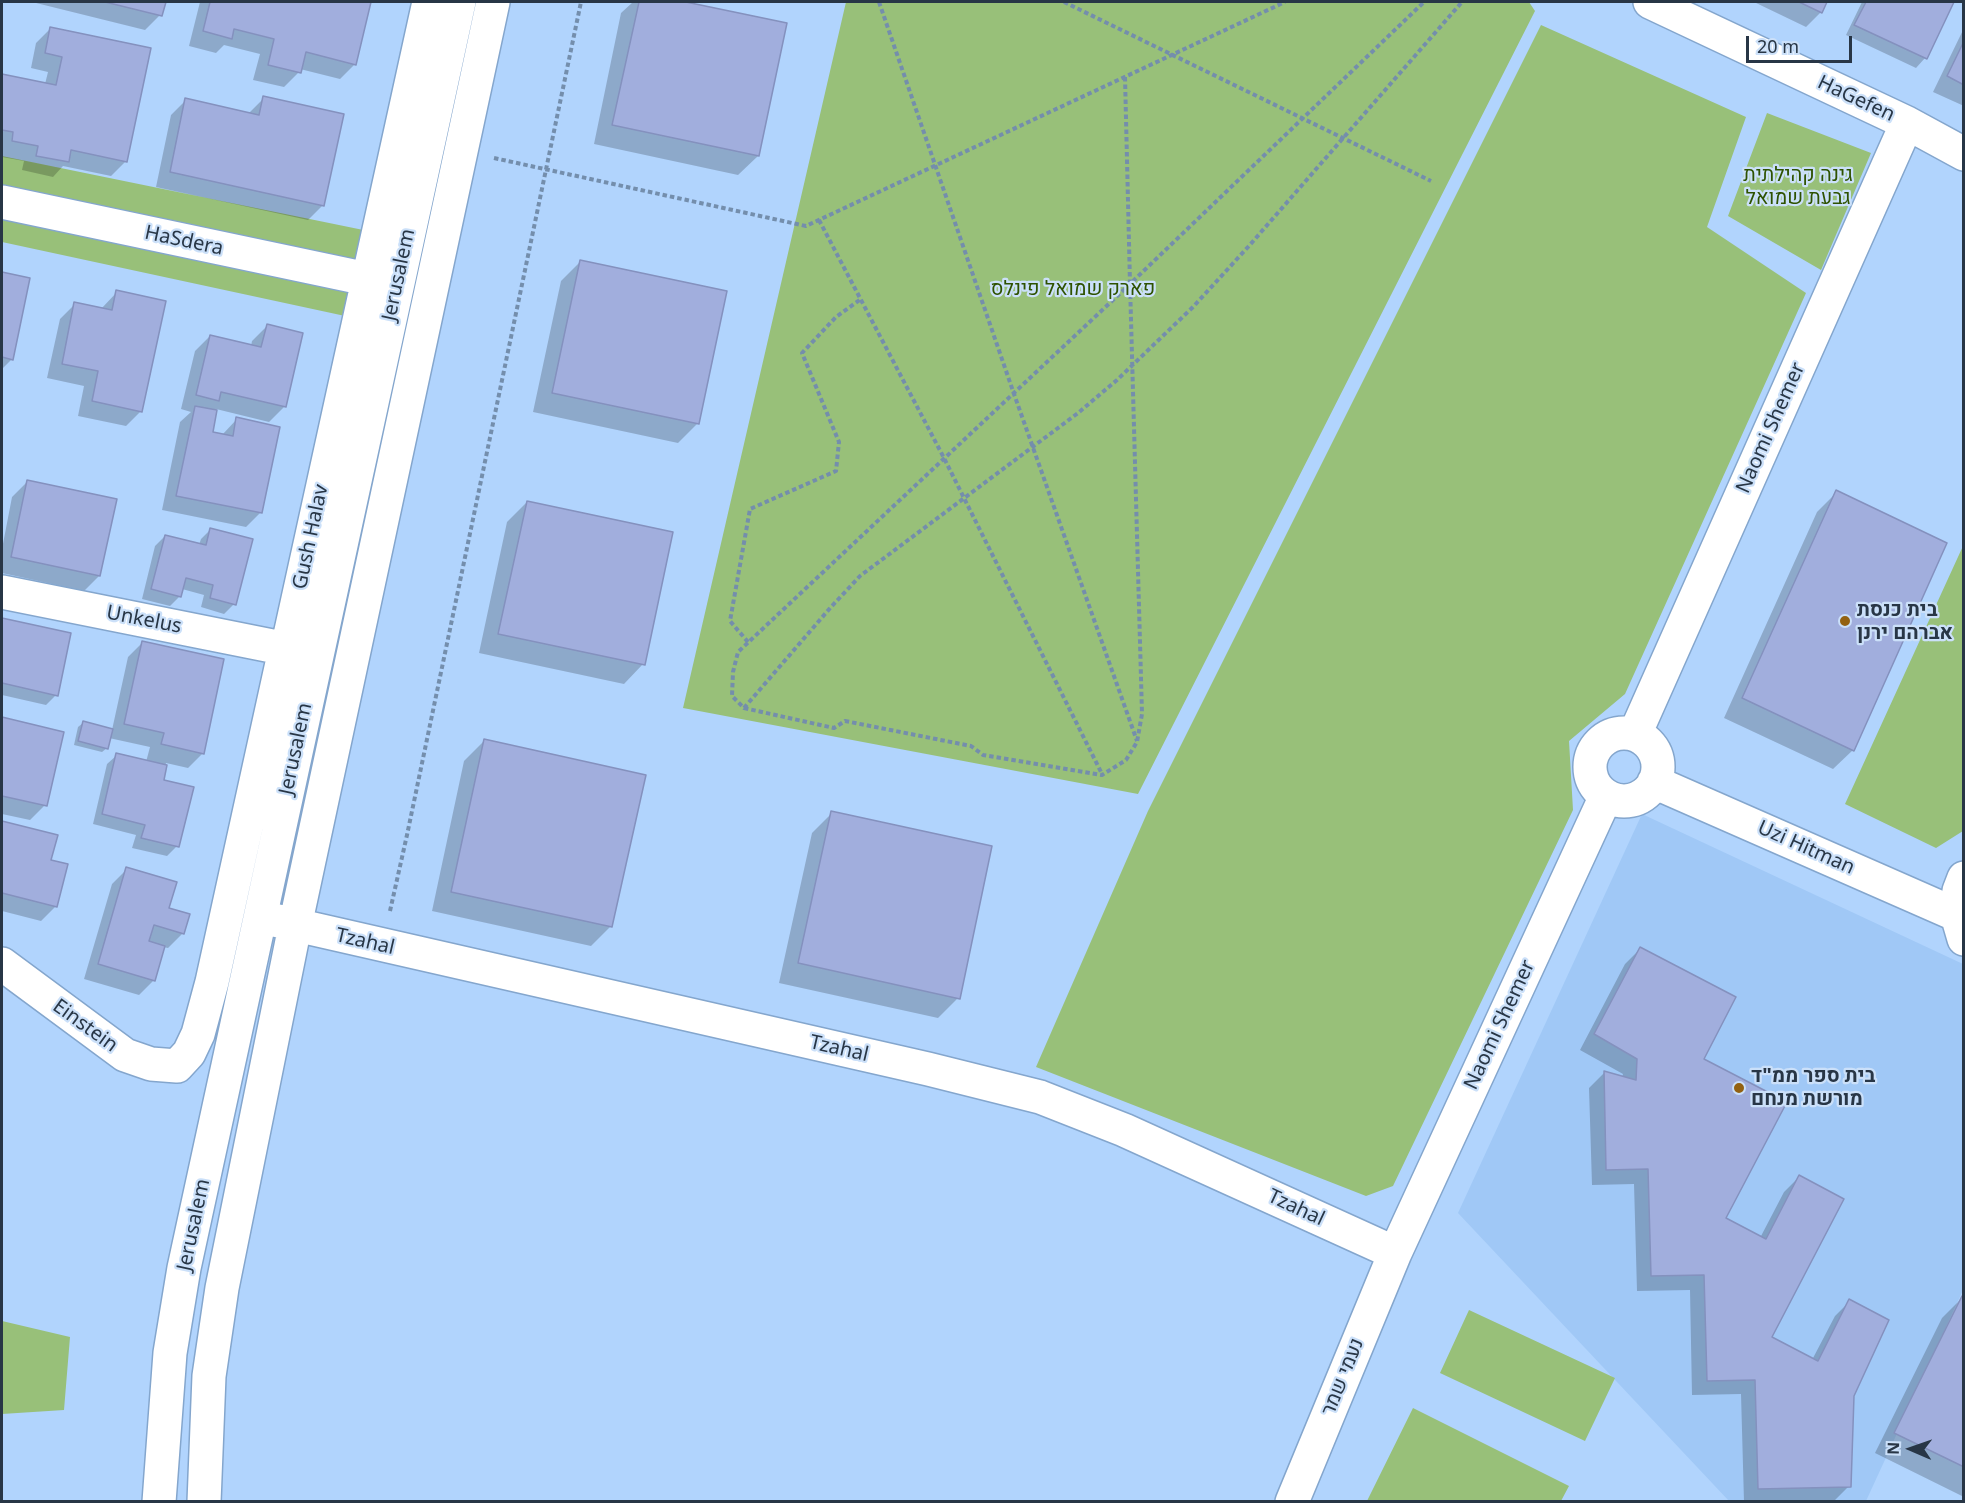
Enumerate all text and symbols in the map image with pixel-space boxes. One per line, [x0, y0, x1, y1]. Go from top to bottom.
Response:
scale bar [1749, 24, 1856, 62]
text: 20 m [1757, 34, 1799, 58]
street label: HaGefen [1814, 71, 1898, 127]
park label: גינה קהילתית גבעת שמואל [1743, 163, 1853, 210]
street label: HaSdera [143, 221, 225, 261]
street label: Jerusalem [378, 227, 420, 323]
park label: פארק שמואל פינלס [991, 277, 1155, 301]
street label: Naomi Shemer [1731, 359, 1811, 497]
street label: Gush Halav [288, 482, 334, 592]
place label: בית כנסת אברהם ירנן [1857, 598, 1953, 645]
street label: Unkelus [104, 601, 184, 639]
marker: בית כנסת אברהם ירנן [1838, 614, 1852, 628]
street label: Jerusalem [275, 701, 317, 797]
street label: Uzi Hitman [1754, 816, 1858, 880]
street label: Tzahal [333, 924, 397, 960]
street label: Naomi Shemer [1459, 956, 1541, 1094]
street label: Einstein [48, 994, 122, 1058]
street label: Tzahal [807, 1031, 871, 1067]
place label: בית ספר ממ"ד מורשת מנחם [1751, 1064, 1875, 1111]
marker: בית ספר ממ"ד מורשת מנחם [1732, 1081, 1746, 1095]
street label: Jerusalem [173, 1177, 215, 1273]
street label: Tzahal [1264, 1185, 1328, 1231]
street label: נעמי שמר [1317, 1335, 1369, 1419]
north arrow [1881, 1419, 1941, 1479]
text: N [1882, 1441, 1904, 1455]

